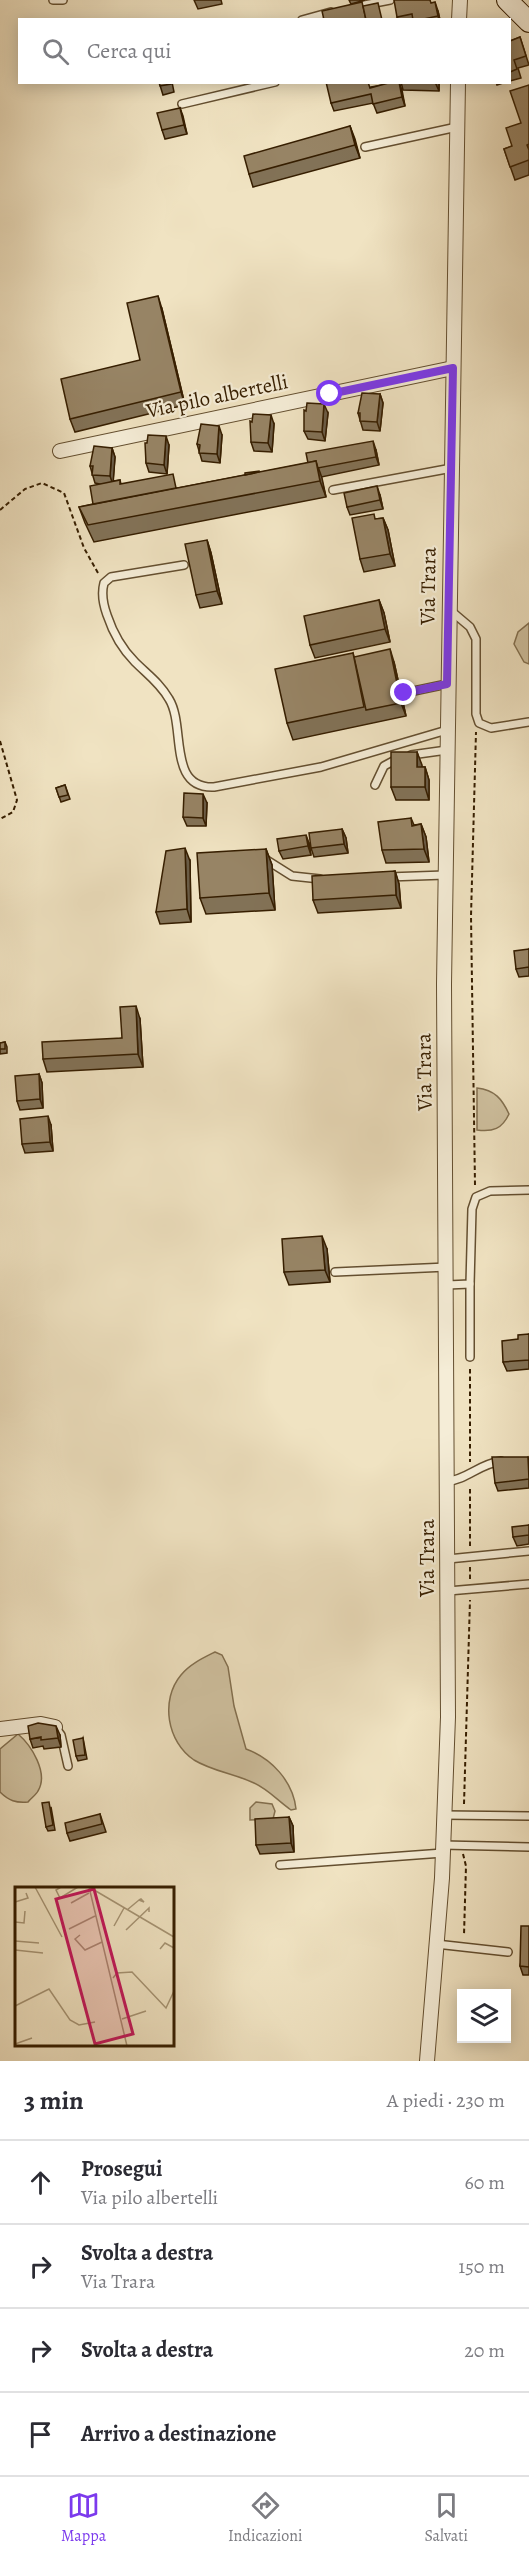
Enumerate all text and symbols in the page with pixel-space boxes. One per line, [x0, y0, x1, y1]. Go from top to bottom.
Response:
search box [18, 18, 511, 84]
icon: search [39, 35, 72, 68]
text: Cerca qui [87, 36, 172, 66]
street label: Via pilo albertelli [143, 367, 290, 425]
route start [316, 380, 342, 406]
street label: Via Trara [413, 547, 443, 626]
route end [390, 679, 416, 705]
street label: Via Trara [409, 1033, 439, 1112]
street label: Via Trara [413, 1519, 441, 1598]
inset map [15, 1887, 174, 2046]
map controls [457, 1989, 511, 2043]
button: layers [457, 1989, 511, 2043]
text: 3 min [24, 2083, 84, 2118]
text: A piedi · 230 m [387, 2087, 505, 2114]
text: Prosegui [81, 2154, 162, 2184]
icon: ahead [24, 2166, 57, 2199]
text: 60 m [465, 2169, 505, 2196]
text: Via pilo albertelli [81, 2184, 218, 2211]
text: Svolta a destra [81, 2238, 213, 2268]
icon: right [24, 2250, 57, 2283]
text: 150 m [458, 2253, 505, 2280]
text: Via Trara [81, 2268, 155, 2295]
icon: right [24, 2334, 57, 2367]
text: Svolta a destra [81, 2335, 213, 2365]
text: 20 m [464, 2337, 505, 2364]
icon: arrive [24, 2418, 57, 2451]
text: Arrivo a destinazione [81, 2419, 276, 2449]
tab: Mappa [61, 2489, 106, 2547]
tab: Indicazioni [228, 2489, 303, 2547]
tab: Salvati [424, 2489, 468, 2547]

